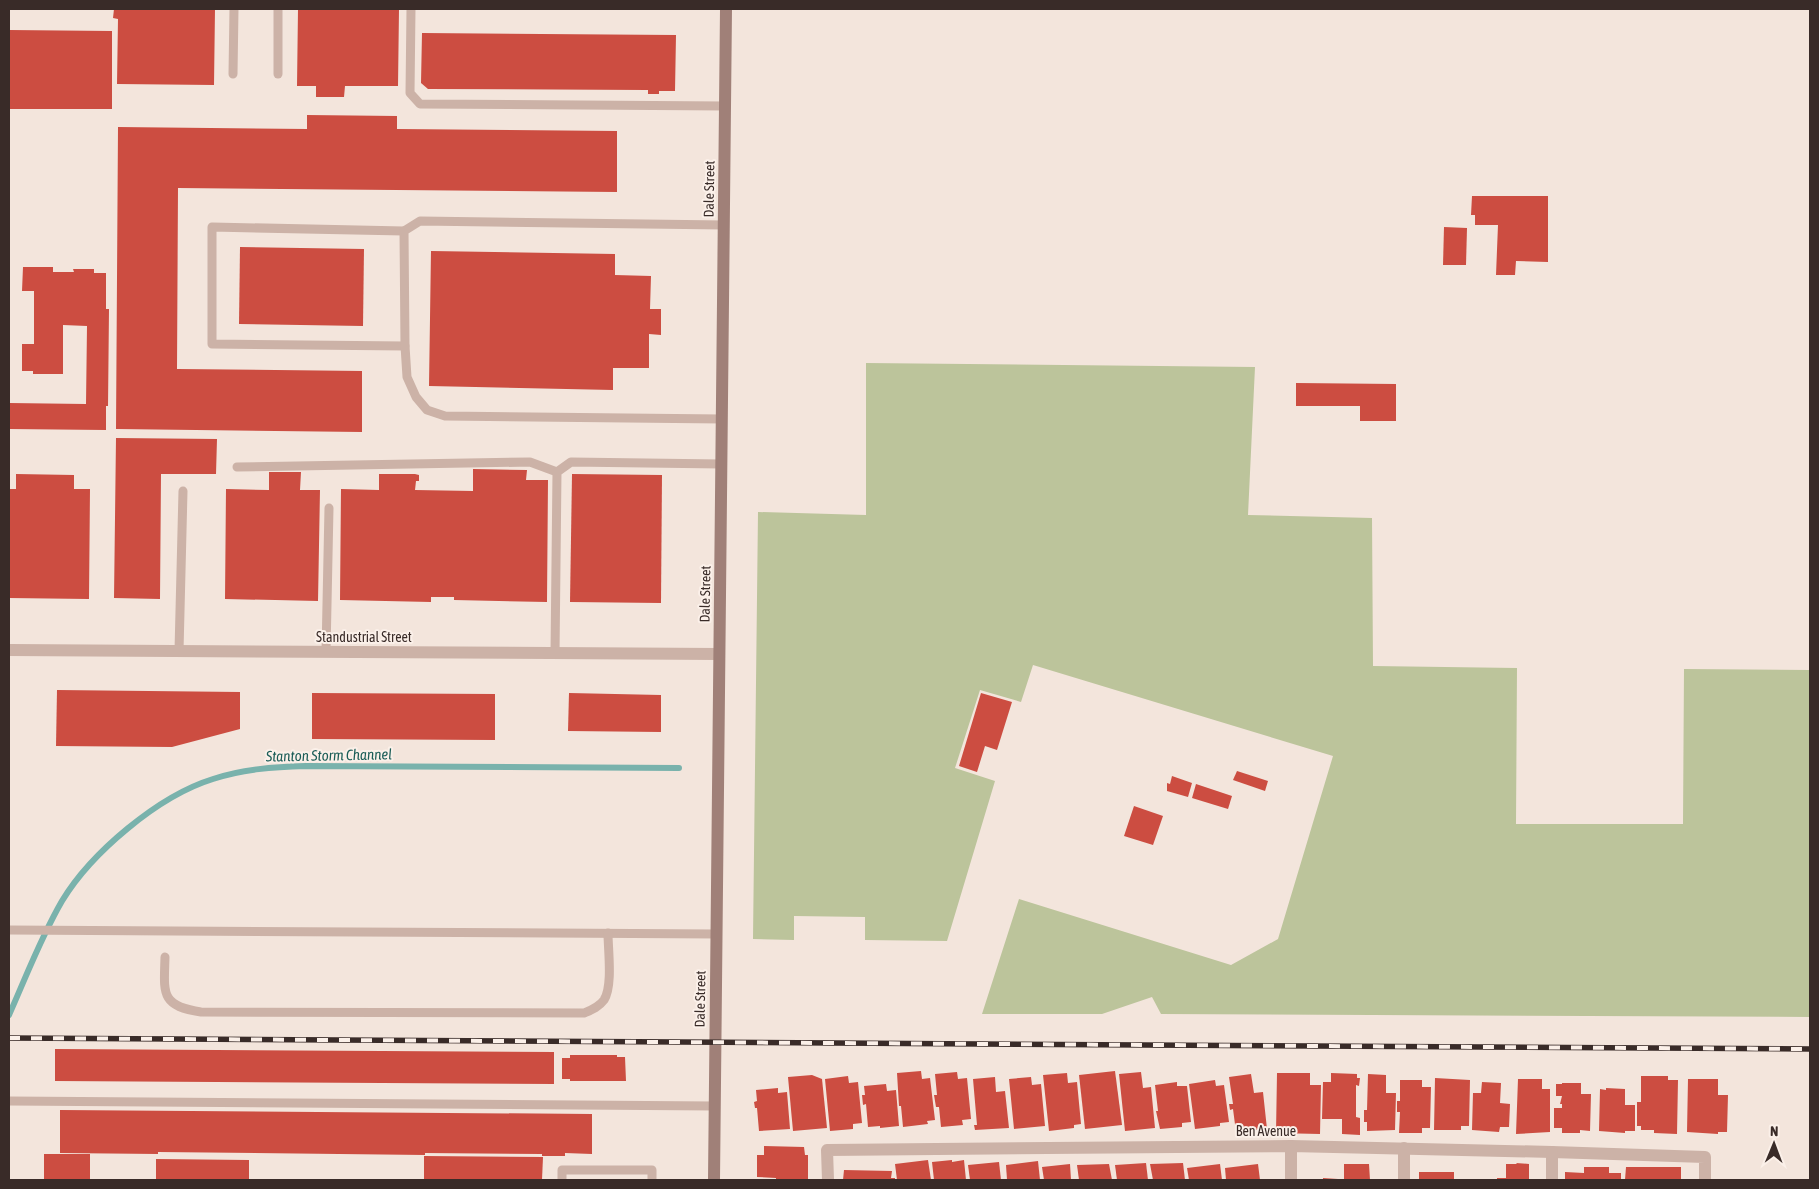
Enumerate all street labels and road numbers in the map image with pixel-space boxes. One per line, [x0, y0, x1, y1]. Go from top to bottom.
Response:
street label: Dale Street [701, 160, 717, 218]
street label: Dale Street [697, 565, 713, 623]
street label: Standustrial Street [316, 629, 412, 645]
street label: Dale Street [692, 970, 708, 1028]
street label: Ben Avenue [1236, 1123, 1296, 1139]

